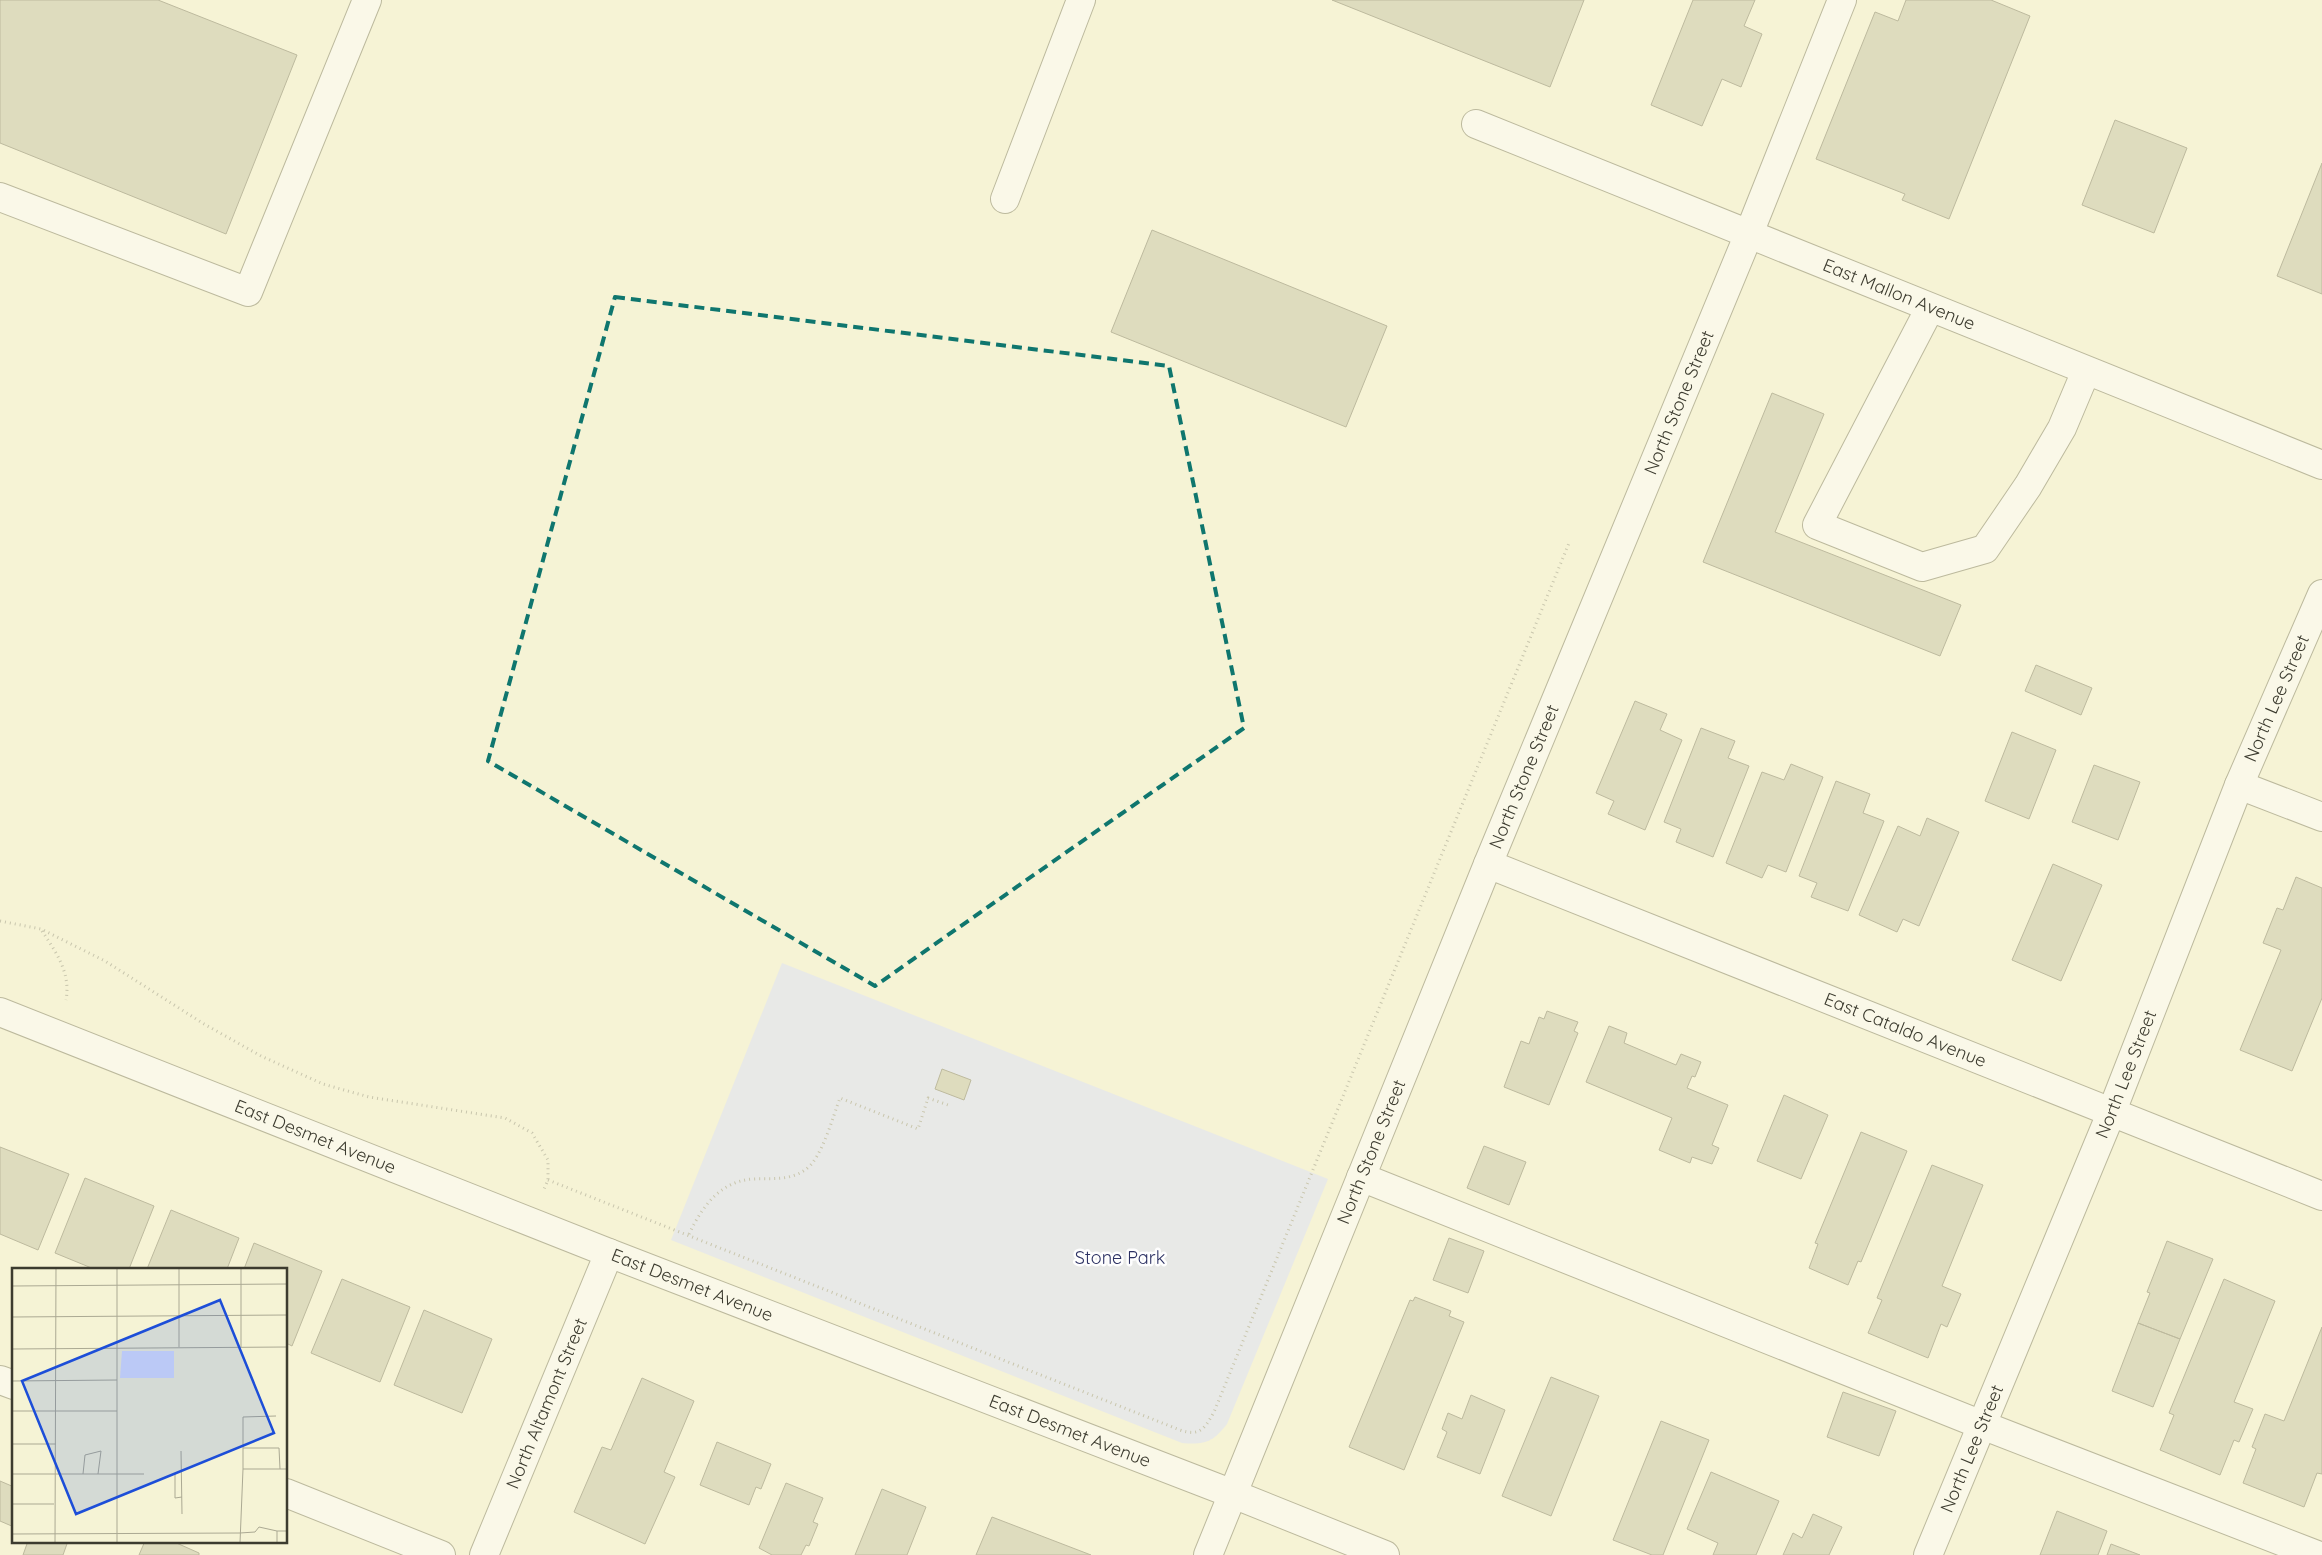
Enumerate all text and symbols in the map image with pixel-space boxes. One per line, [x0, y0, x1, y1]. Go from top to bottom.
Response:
street label: East Mallon Avenue [1820, 253, 1979, 335]
street label: North Stone Street [1639, 327, 1719, 478]
street label: North Lee Street [2239, 631, 2314, 765]
street label: North Stone Street [1484, 701, 1564, 852]
street label: East Cataldo Avenue [1821, 987, 1990, 1072]
street label: North Lee Street [2090, 1006, 2161, 1142]
street label: North Stone Street [1331, 1076, 1410, 1227]
street label: East Desmet Avenue [231, 1094, 399, 1179]
street label: East Desmet Avenue [608, 1243, 776, 1326]
park label: Stone Park [1075, 1246, 1165, 1269]
inset map [12, 1268, 288, 1542]
street label: North Altamont Street [501, 1314, 592, 1492]
street label: North Lee Street [1935, 1381, 2008, 1516]
street label: East Desmet Avenue [986, 1389, 1154, 1472]

